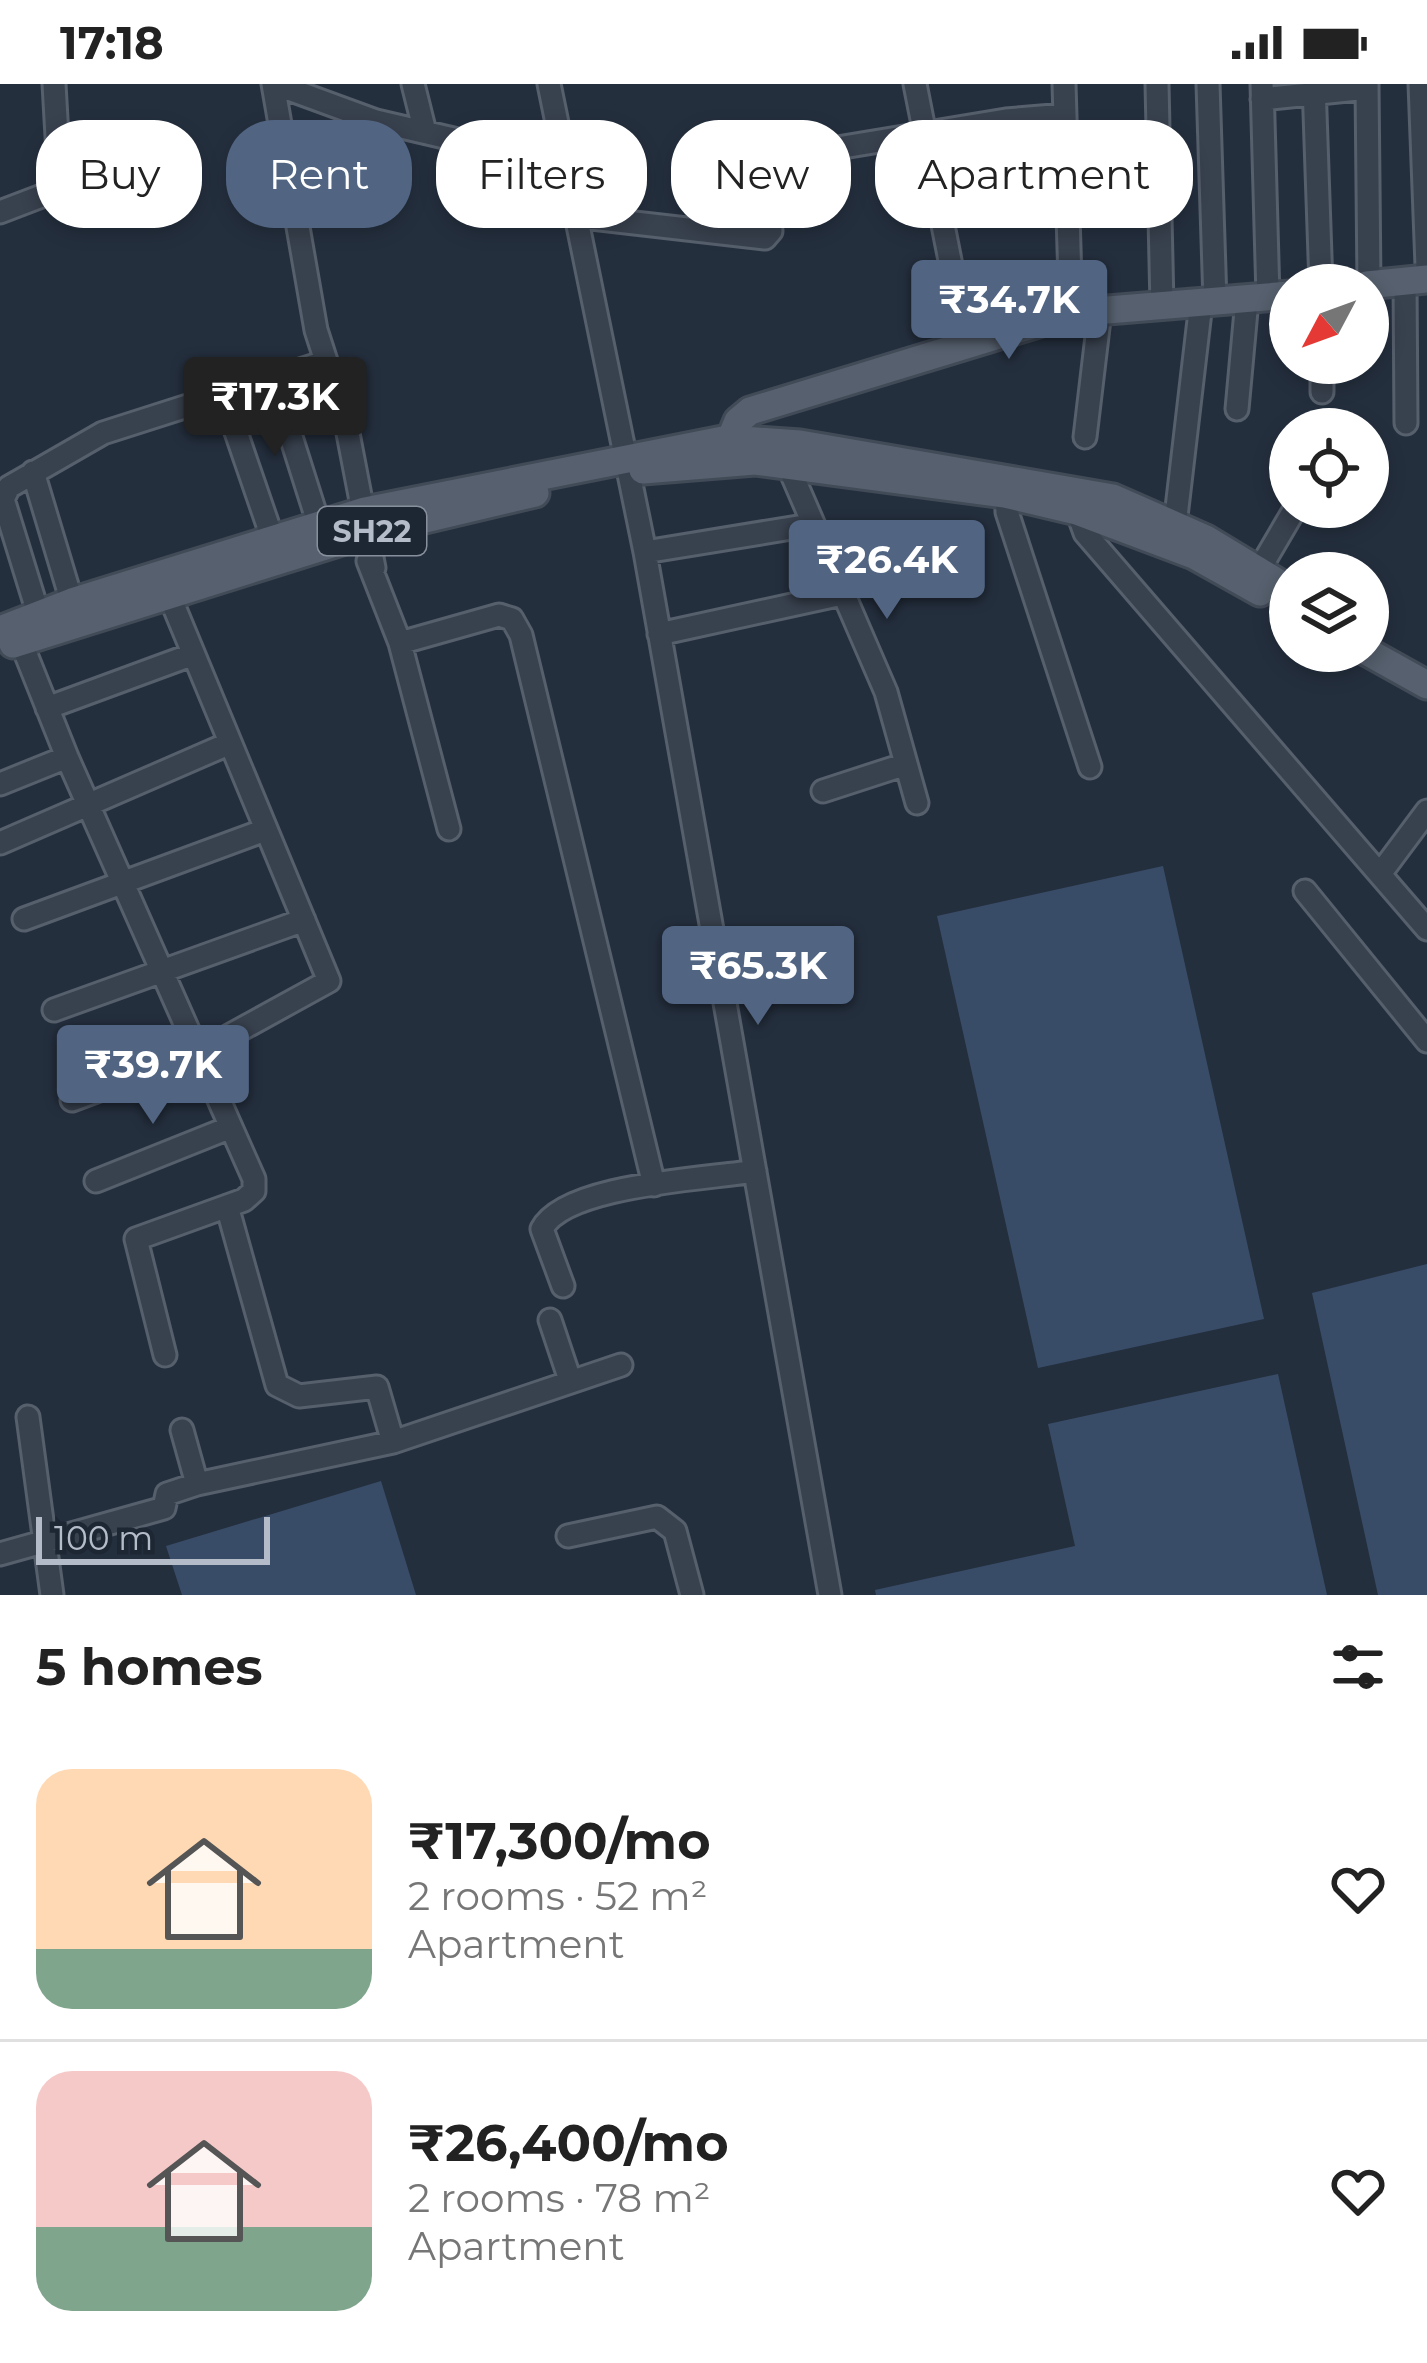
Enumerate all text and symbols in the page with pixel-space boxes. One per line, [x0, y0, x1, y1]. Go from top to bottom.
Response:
text: 17:18 [60, 15, 164, 70]
chip: Buy [36, 120, 202, 228]
chip: Rent [226, 120, 412, 228]
chip: Filters [436, 120, 647, 228]
chip: New [671, 120, 851, 228]
chip: Apartment [875, 120, 1193, 228]
pin: ₹34.7K [911, 260, 1107, 362]
north arrow [1269, 264, 1389, 384]
map controls [1269, 264, 1389, 672]
text: ₹34.7K [938, 275, 1080, 323]
pin: ₹17.3K [177, 357, 373, 459]
text: ₹17.3K [211, 372, 339, 420]
button: locate [1269, 408, 1389, 528]
road number: SH22 [318, 507, 426, 555]
pin: ₹26.4K [789, 520, 985, 622]
text: ₹26.4K [816, 535, 958, 583]
button: layers [1269, 552, 1389, 672]
pin: ₹65.3K [660, 926, 856, 1028]
text: ₹65.3K [689, 941, 827, 989]
pin: ₹39.7K [55, 1025, 251, 1127]
text: ₹39.7K [84, 1040, 222, 1088]
scale bar [36, 1511, 270, 1564]
text: 100 m [54, 1518, 153, 1558]
icon: filters [1325, 1634, 1391, 1700]
text: 5 homes [36, 1636, 263, 1698]
text: ₹17,300/mo [408, 1810, 711, 1872]
icon: home [132, 1817, 276, 1961]
icon: heart [1325, 1856, 1391, 1922]
text: 2 rooms · 52 m² [408, 1872, 708, 1920]
text: Apartment [408, 1920, 624, 1968]
text: ₹26,400/mo [408, 2112, 729, 2174]
icon: home [132, 2119, 276, 2263]
icon: heart [1325, 2158, 1391, 2224]
text: 2 rooms · 78 m² [408, 2174, 711, 2222]
text: Apartment [408, 2222, 624, 2270]

